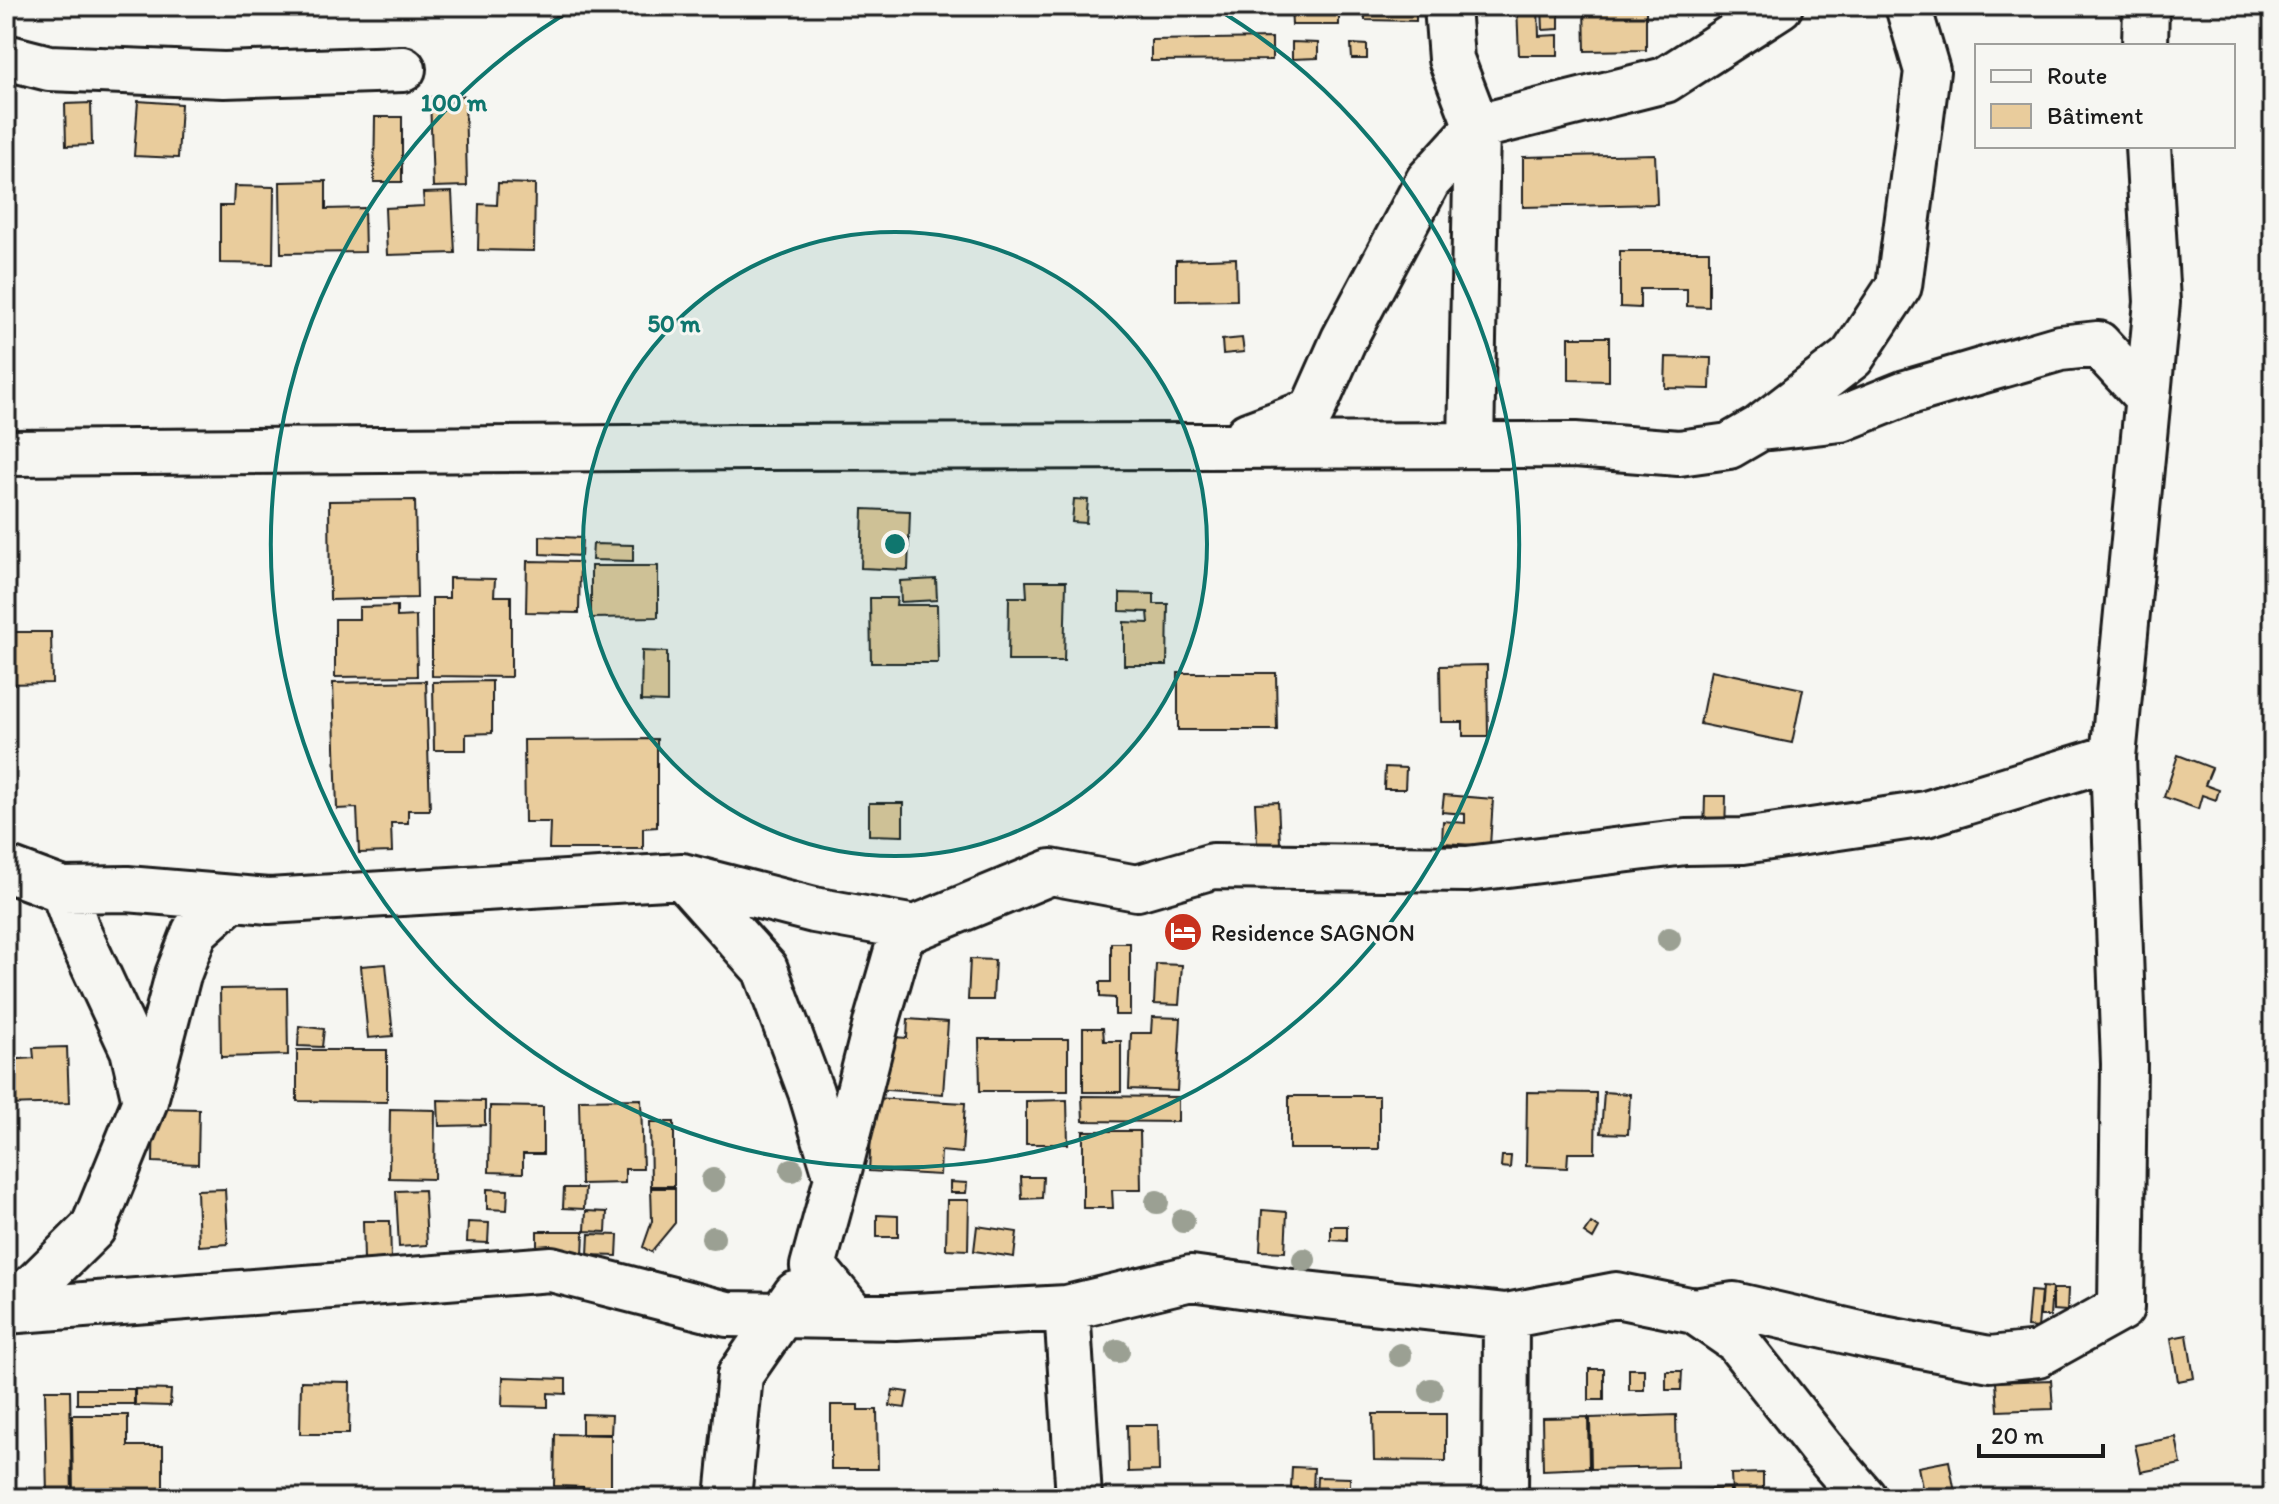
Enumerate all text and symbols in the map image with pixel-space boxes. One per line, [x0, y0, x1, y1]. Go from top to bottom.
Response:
legend [1975, 44, 2235, 148]
text: Route [2047, 61, 2107, 90]
text: 100 m [421, 88, 488, 117]
text: Bâtiment [2047, 101, 2143, 130]
text: 50 m [648, 309, 701, 338]
centre of rings [881, 530, 909, 558]
hotel icon: Residence SAGNON [1162, 911, 1204, 953]
place label: Residence SAGNON [1211, 918, 1415, 947]
scale bar [1979, 1408, 2103, 1458]
text: 20 m [1991, 1421, 2044, 1450]

